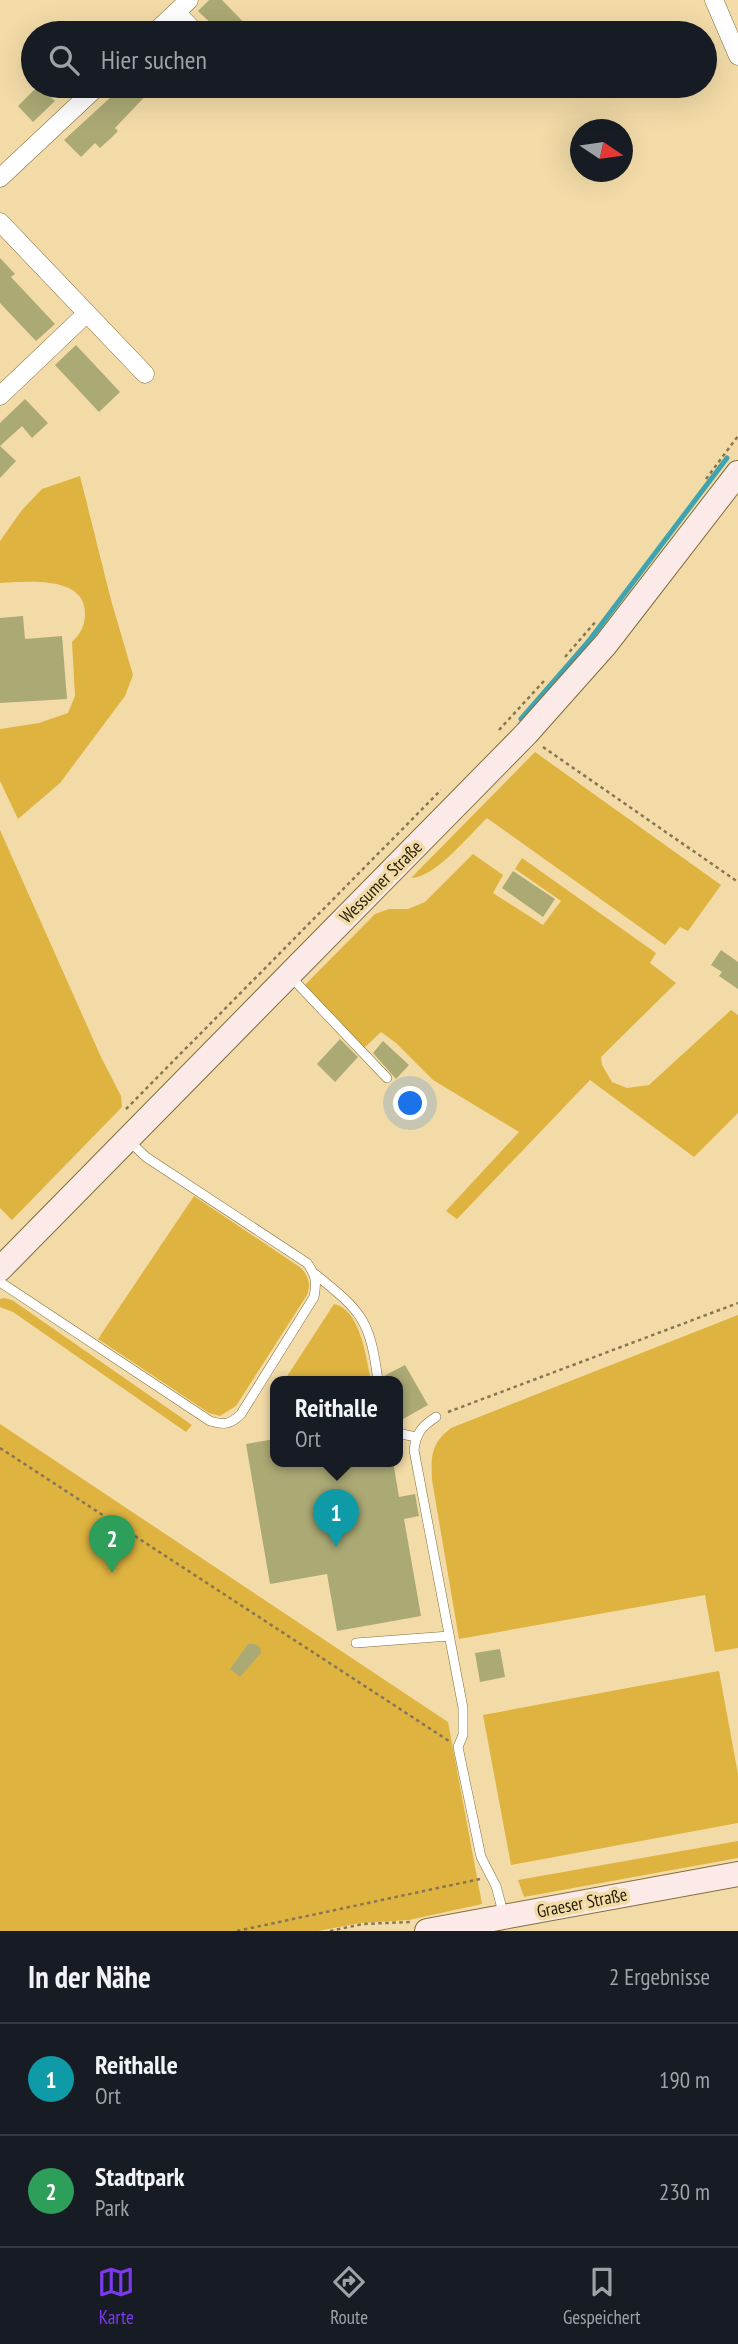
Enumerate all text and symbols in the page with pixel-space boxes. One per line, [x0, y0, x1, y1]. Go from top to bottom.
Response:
search box [21, 21, 717, 98]
icon: search [45, 41, 83, 79]
text: Hier suchen [101, 43, 207, 76]
north arrow [570, 119, 633, 182]
street label: Wessumer Straße [334, 835, 427, 928]
your location [393, 1086, 427, 1120]
popup [270, 1376, 403, 1467]
text: Reithalle [295, 1391, 378, 1424]
text: Ort [295, 1424, 321, 1453]
pin: 1 [313, 1489, 359, 1547]
pin: 2 [89, 1515, 135, 1573]
street label: Graeser Straße [535, 1882, 629, 1923]
text: In der Nähe [28, 1957, 151, 1996]
text: 2 Ergebnisse [609, 1962, 710, 1991]
text: Reithalle [95, 2048, 178, 2081]
text: 1 [46, 2065, 57, 2094]
text: 190 m [659, 2065, 710, 2094]
text: Ort [95, 2081, 121, 2110]
text: Stadtpark [95, 2160, 185, 2193]
text: 2 [46, 2177, 57, 2206]
text: 230 m [659, 2177, 710, 2206]
text: Park [95, 2193, 129, 2222]
tab: Karte [97, 2263, 135, 2329]
tab: Route [330, 2263, 368, 2329]
tab: Gespeichert [563, 2263, 641, 2329]

